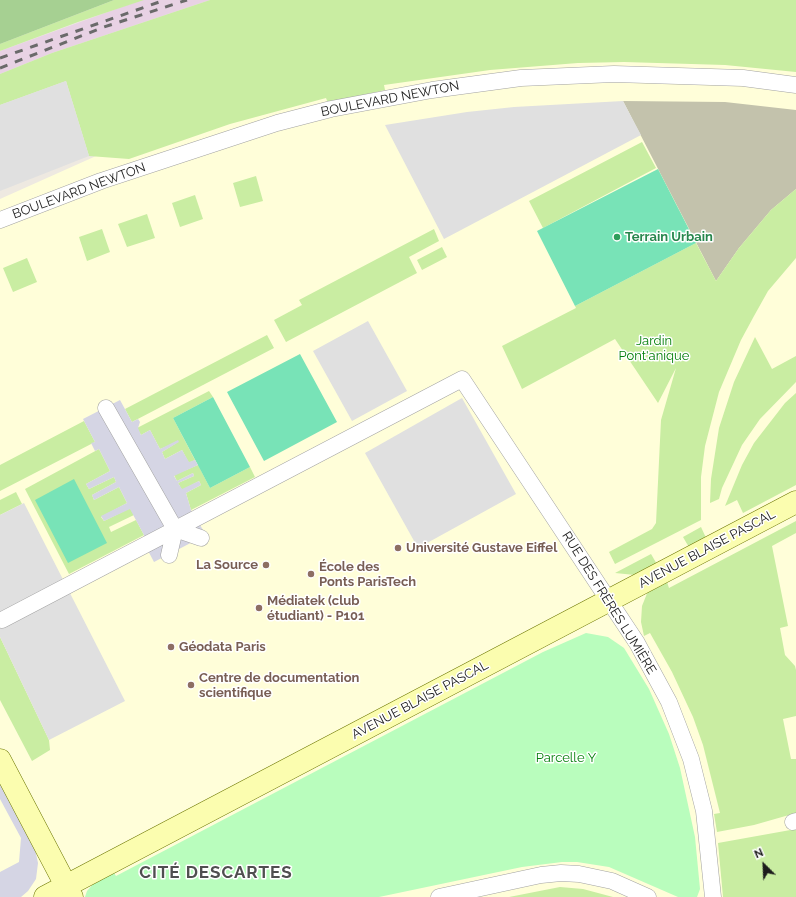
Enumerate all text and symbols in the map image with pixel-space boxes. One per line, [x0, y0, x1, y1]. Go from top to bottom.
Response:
street label: BOULEVARD NEWTON [319, 78, 461, 120]
street label: BOULEVARD NEWTON [10, 160, 148, 222]
place label: Terrain Urbain [625, 229, 713, 245]
marker: Terrain Urbain [612, 232, 622, 242]
park label: Jardin Pont'anique [619, 333, 689, 364]
street label: AVENUE BLAISE PASCAL [636, 506, 778, 592]
street label: RUE DES FRÈRES LUMIÈRE [559, 529, 659, 677]
place label: Université Gustave Eiffel [406, 540, 557, 556]
marker: Université Gustave Eiffel [393, 543, 403, 553]
place label: La Source [196, 557, 258, 573]
place label: École des Ponts ParisTech [319, 559, 416, 590]
marker: La Source [261, 560, 271, 570]
marker: École des Ponts ParisTech [306, 569, 316, 579]
place label: Médiatek (club étudiant) - P101 [267, 593, 364, 624]
marker: Médiatek (club étudiant) - P101 [254, 603, 264, 613]
place label: Géodata Paris [179, 639, 266, 655]
marker: Géodata Paris [166, 642, 176, 652]
street label: AVENUE BLAISE PASCAL [349, 657, 491, 743]
place label: Centre de documentation scientifique [199, 670, 359, 701]
marker: Centre de documentation scientifique [186, 680, 196, 690]
park label: Parcelle Y [536, 750, 596, 766]
north arrow [744, 845, 784, 885]
text: N [752, 846, 765, 861]
district label: CITÉ DESCARTES [139, 863, 293, 883]

